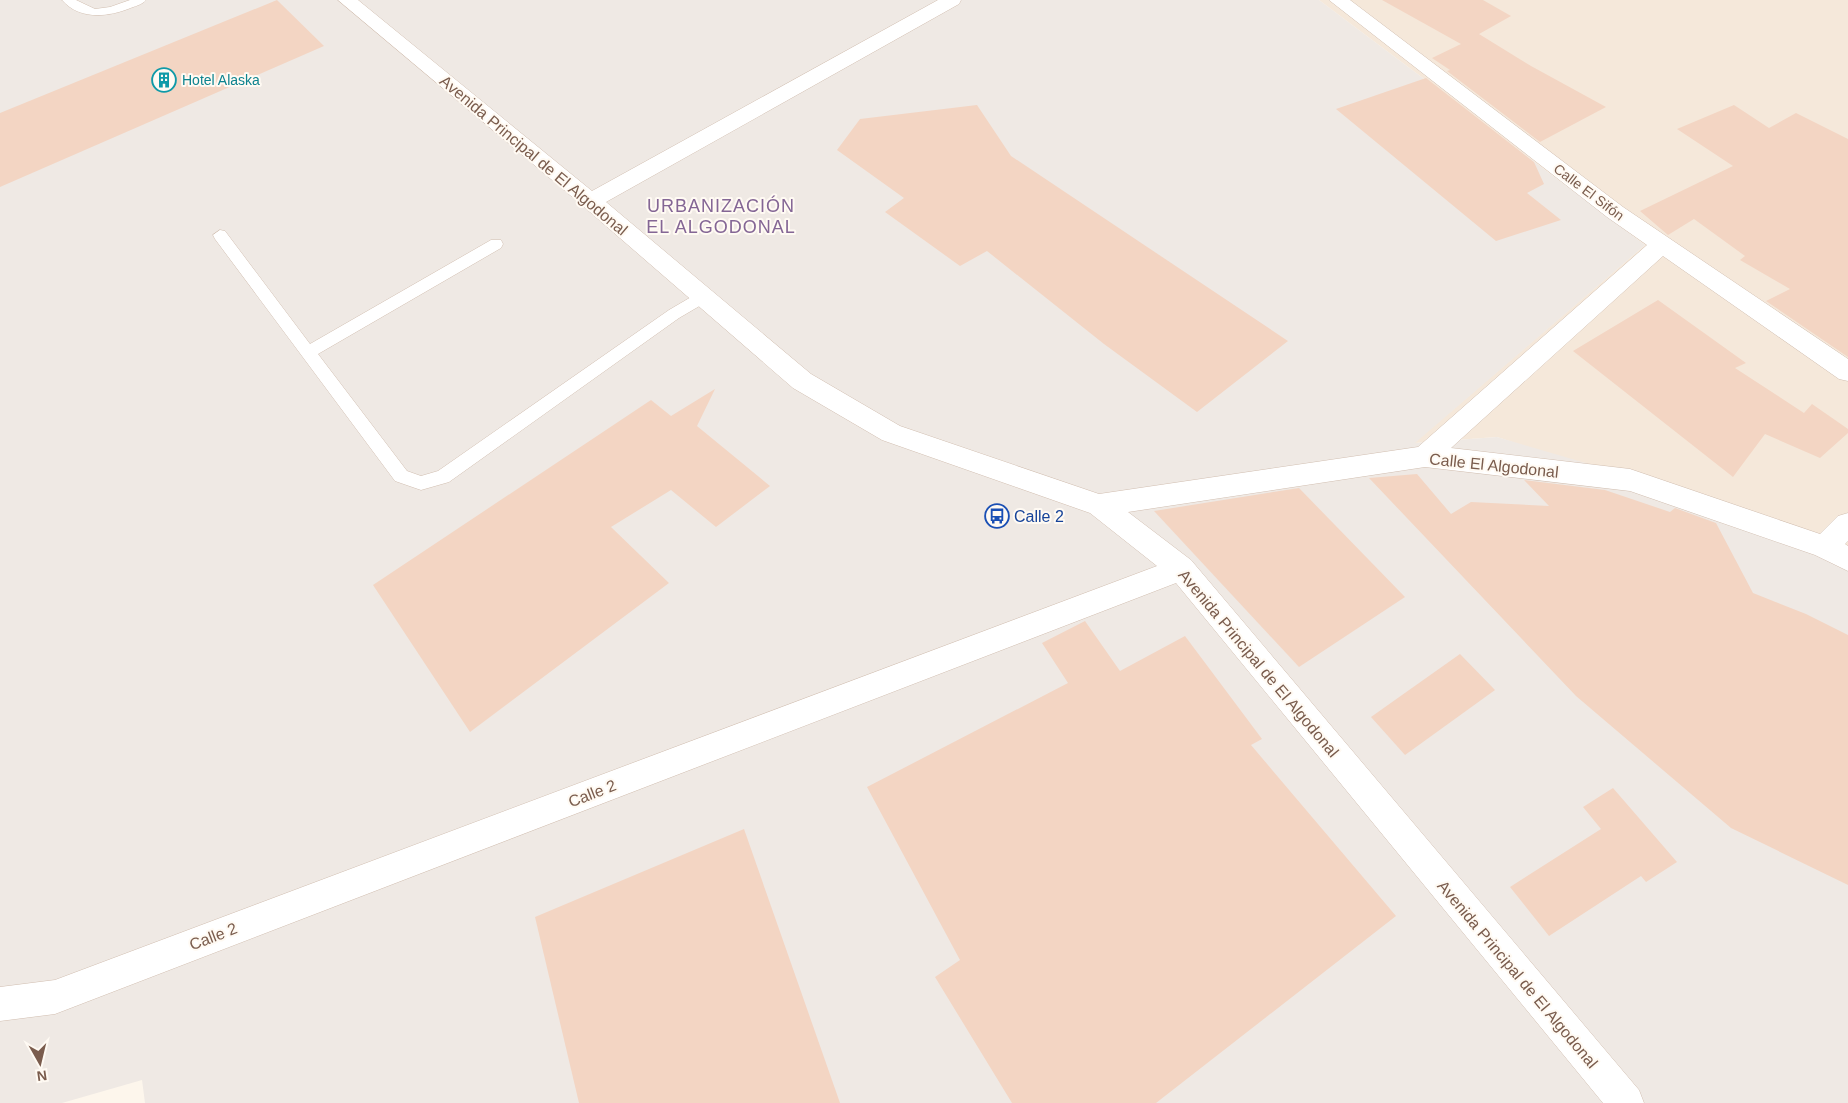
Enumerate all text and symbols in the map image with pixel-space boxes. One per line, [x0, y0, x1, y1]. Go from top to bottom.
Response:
building icon: Hotel Alaska [151, 67, 177, 93]
place label: Hotel Alaska [182, 72, 260, 88]
street label: Avenida Principal de El Algodonal [437, 72, 631, 239]
street label: Calle El Sifón [1551, 160, 1627, 224]
district label: URBANIZACIÓN EL ALGODONAL [646, 195, 796, 237]
street label: Calle El Algodonal [1428, 450, 1559, 481]
bus stop icon: Calle 2 [984, 503, 1010, 529]
place label: Calle 2 [1014, 508, 1064, 525]
street label: Avenida Principal de El Algodonal [1175, 566, 1342, 760]
street label: Calle 2 [566, 777, 619, 810]
street label: Avenida Principal de El Algodonal [1434, 877, 1601, 1071]
street label: Calle 2 [187, 920, 240, 953]
north arrow [15, 1038, 65, 1088]
text: N [36, 1067, 48, 1085]

